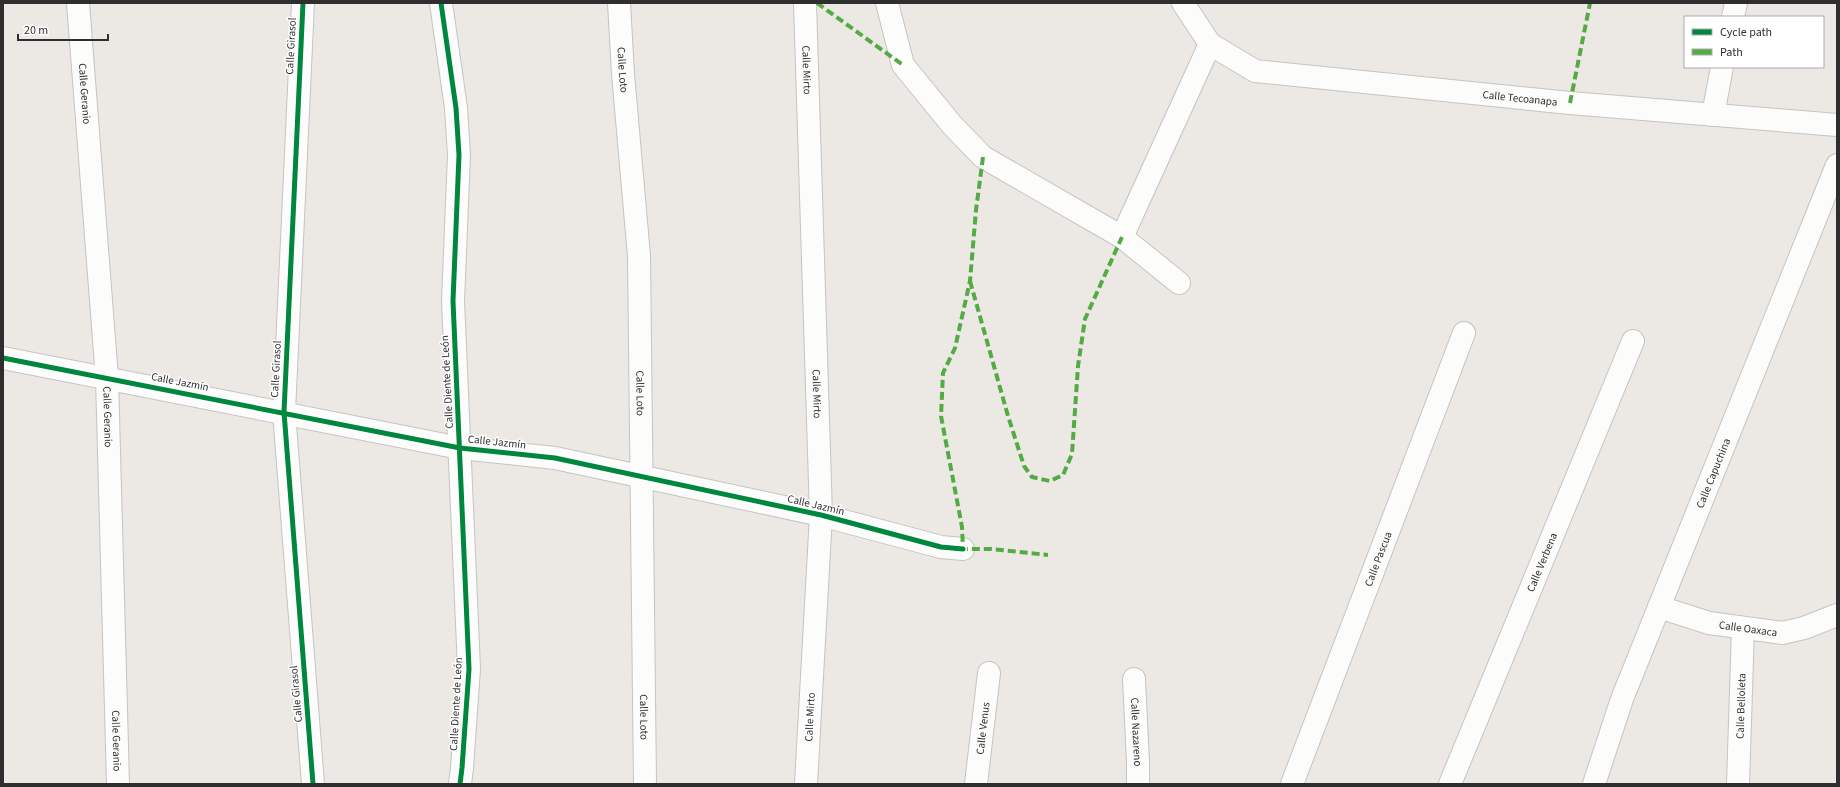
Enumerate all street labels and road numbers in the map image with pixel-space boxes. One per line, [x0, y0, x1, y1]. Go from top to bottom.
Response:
street label: Calle Girasol [282, 17, 300, 75]
street label: Calle Mirto [799, 45, 815, 95]
street label: Calle Loto [614, 47, 632, 93]
street label: Calle Geranio [75, 63, 95, 125]
street label: Calle Tecoanapa [1482, 87, 1558, 109]
street label: Calle Diente de León [437, 335, 457, 429]
street label: Calle Girasol [267, 340, 285, 398]
street label: Calle Jazmín [150, 369, 210, 395]
street label: Calle Mirto [809, 369, 825, 419]
street label: Calle Loto [633, 370, 648, 416]
street label: Calle Geranio [100, 386, 116, 448]
street label: Calle Jazmín [467, 431, 527, 453]
street label: Calle Capuchina [1692, 436, 1734, 510]
street label: Calle Jazmín [786, 491, 846, 519]
street label: Calle Pascua [1361, 529, 1395, 588]
street label: Calle Verbena [1523, 530, 1561, 594]
street label: Calle Oaxaca [1718, 617, 1778, 640]
street label: Calle Diente de León [446, 657, 466, 751]
street label: Calle Girasol [286, 665, 306, 723]
street label: Calle Belloleta [1732, 673, 1749, 739]
street label: Calle Mirto [801, 692, 819, 742]
street label: Calle Loto [636, 694, 652, 740]
street label: Calle Nazareno [1127, 697, 1146, 766]
street label: Calle Venus [972, 701, 993, 755]
street label: Calle Geranio [109, 710, 125, 772]

